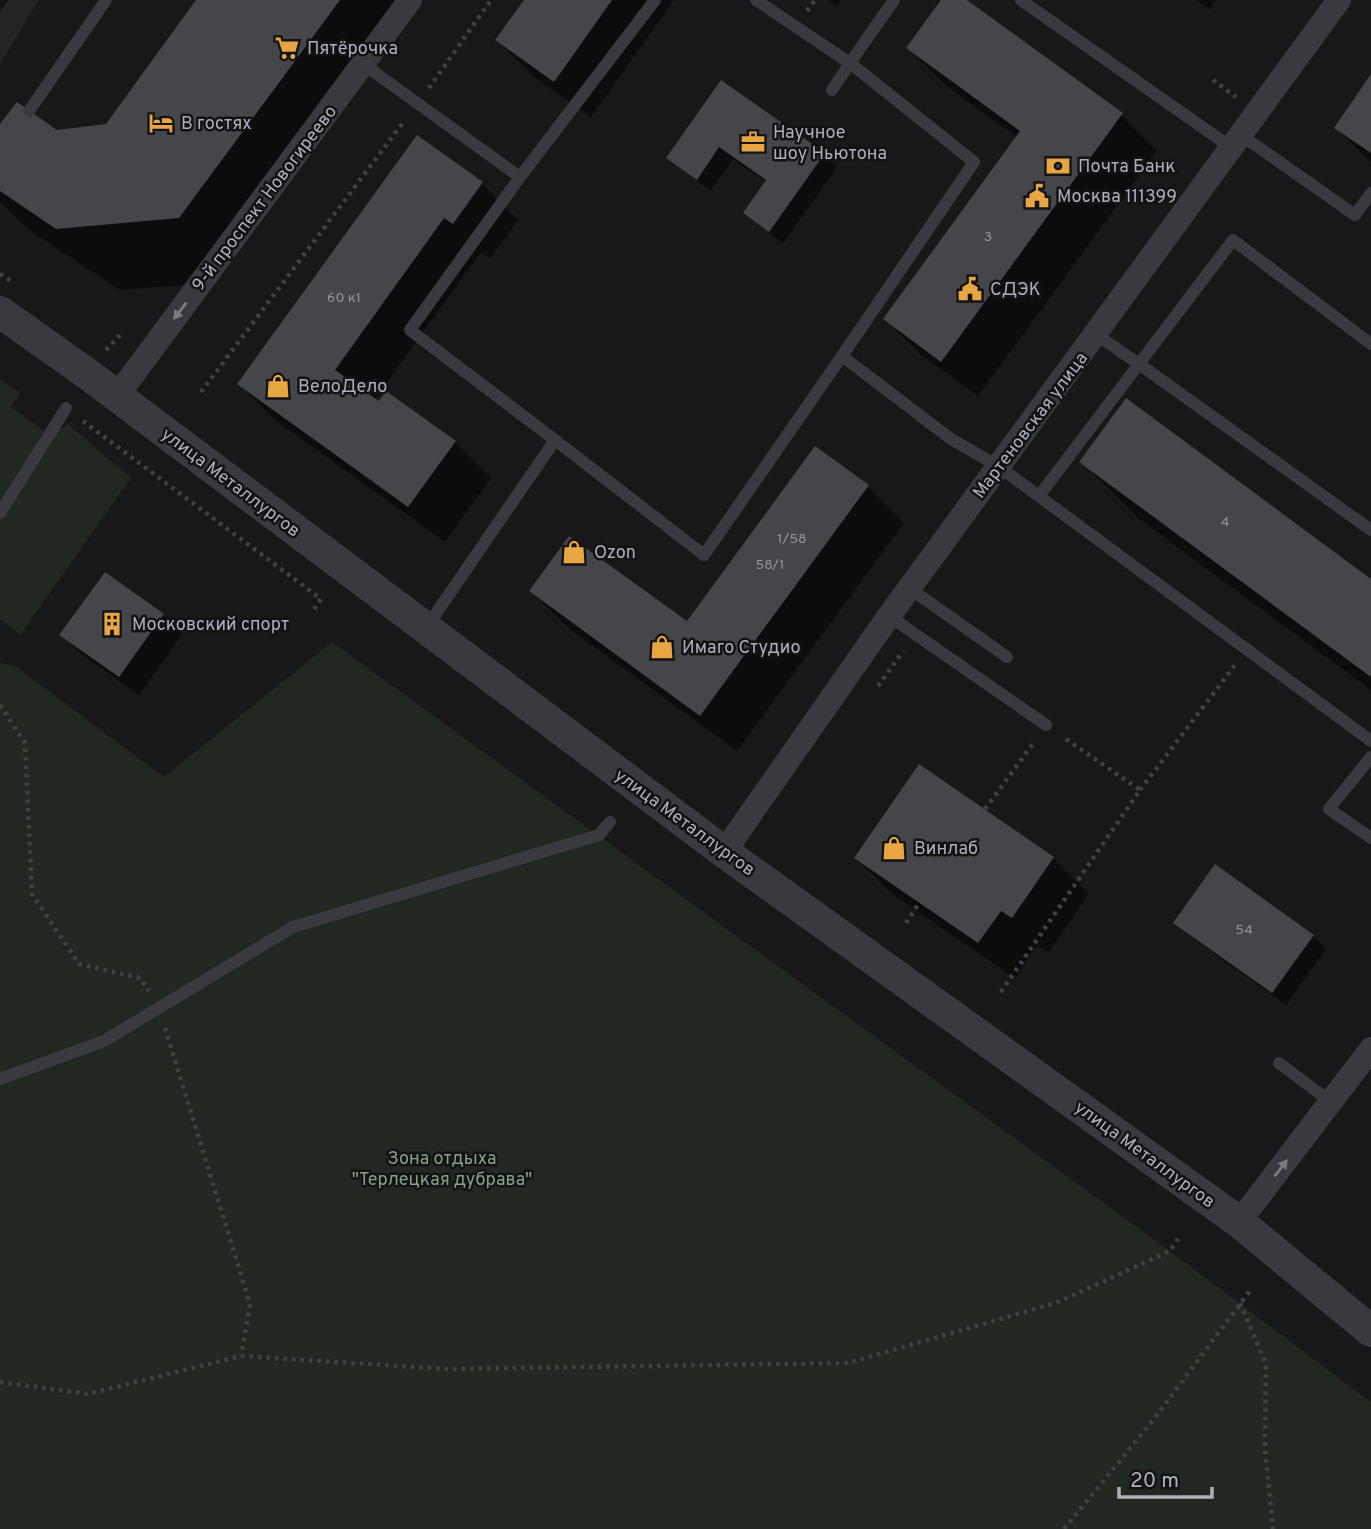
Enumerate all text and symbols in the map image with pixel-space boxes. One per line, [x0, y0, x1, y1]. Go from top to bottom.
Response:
supermarket icon: Пятёрочка [273, 34, 301, 62]
place label: Пятёрочка [307, 38, 398, 61]
street label: 9-й проспект Новогиреево [188, 101, 343, 297]
hotel icon: В гостях [147, 109, 175, 137]
place label: В гостях [181, 113, 252, 136]
place label: Научное шоу Ньютона [773, 122, 887, 166]
office icon: Научное шоу Ньютона [739, 128, 767, 156]
bank icon: Почта Банк [1044, 152, 1072, 180]
place label: Почта Банк [1078, 156, 1176, 179]
public building icon: Москва 111399 [1023, 182, 1051, 210]
place label: Москва 111399 [1057, 186, 1177, 209]
house number: 3 [984, 229, 992, 246]
public building icon: СДЭК [956, 275, 984, 303]
place label: СДЭК [990, 279, 1041, 302]
house number: 60 к1 [327, 290, 361, 307]
one-way arrow [173, 302, 187, 320]
street label: Мартеновская улица [969, 348, 1094, 504]
shop icon: ВелоДело [264, 372, 292, 400]
place label: ВелоДело [298, 376, 387, 399]
street label: улица Металлургов [156, 423, 304, 543]
house number: 4 [1221, 514, 1229, 531]
house number: 1/58 [777, 531, 807, 548]
shop icon: Ozon [560, 538, 588, 566]
place label: Ozon [594, 542, 636, 565]
house number: 58/1 [756, 557, 784, 574]
building icon: Московский спорт [98, 610, 126, 638]
place label: Московский спорт [132, 614, 289, 637]
shop icon: Имаго Студио [648, 633, 676, 661]
place label: Имаго Студио [682, 637, 801, 660]
street label: улица Металлургов [609, 764, 759, 882]
shop icon: Винлаб [880, 834, 908, 862]
place label: Винлаб [914, 838, 978, 861]
house number: 54 [1235, 922, 1253, 939]
street label: улица Металлургов [1069, 1096, 1219, 1214]
park label: Зона отдыха "Терлецкая дубрава" [352, 1148, 532, 1192]
one-way arrow [1273, 1159, 1288, 1177]
scale bar [1119, 1456, 1212, 1500]
text: 20 m [1130, 1468, 1179, 1495]

